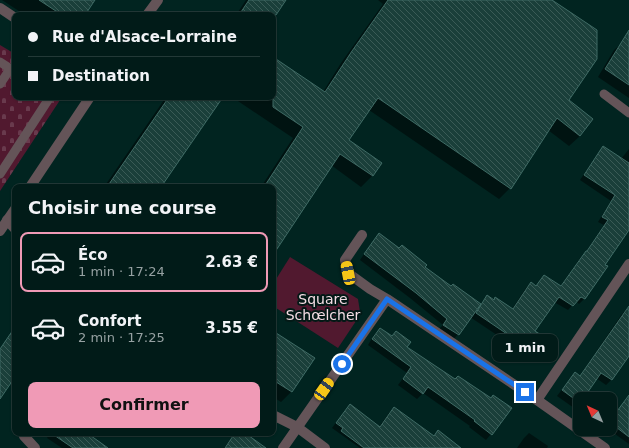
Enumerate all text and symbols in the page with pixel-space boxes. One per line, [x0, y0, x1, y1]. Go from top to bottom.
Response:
text: Rue d'Alsace-Lorraine [52, 28, 237, 46]
text: Destination [52, 67, 150, 85]
text: Choisir une course [28, 197, 216, 218]
icon: car [30, 244, 66, 280]
text: Éco [78, 246, 107, 264]
text: 2.63 € [205, 253, 258, 271]
car [340, 260, 356, 286]
text: 1 min · 17:24 [78, 264, 165, 279]
park label: Square Schœlcher [286, 291, 361, 323]
icon: car [30, 310, 66, 346]
text: Confort [78, 312, 141, 330]
text: 3.55 € [205, 319, 258, 337]
text: 2 min · 17:25 [78, 330, 165, 345]
callout: 1 min [492, 334, 558, 362]
text: 1 min [505, 340, 545, 355]
route start [333, 355, 351, 373]
car [312, 376, 336, 402]
button: Confirmer [28, 382, 260, 428]
route end [516, 383, 534, 401]
north arrow [573, 392, 617, 436]
map controls [573, 392, 617, 436]

